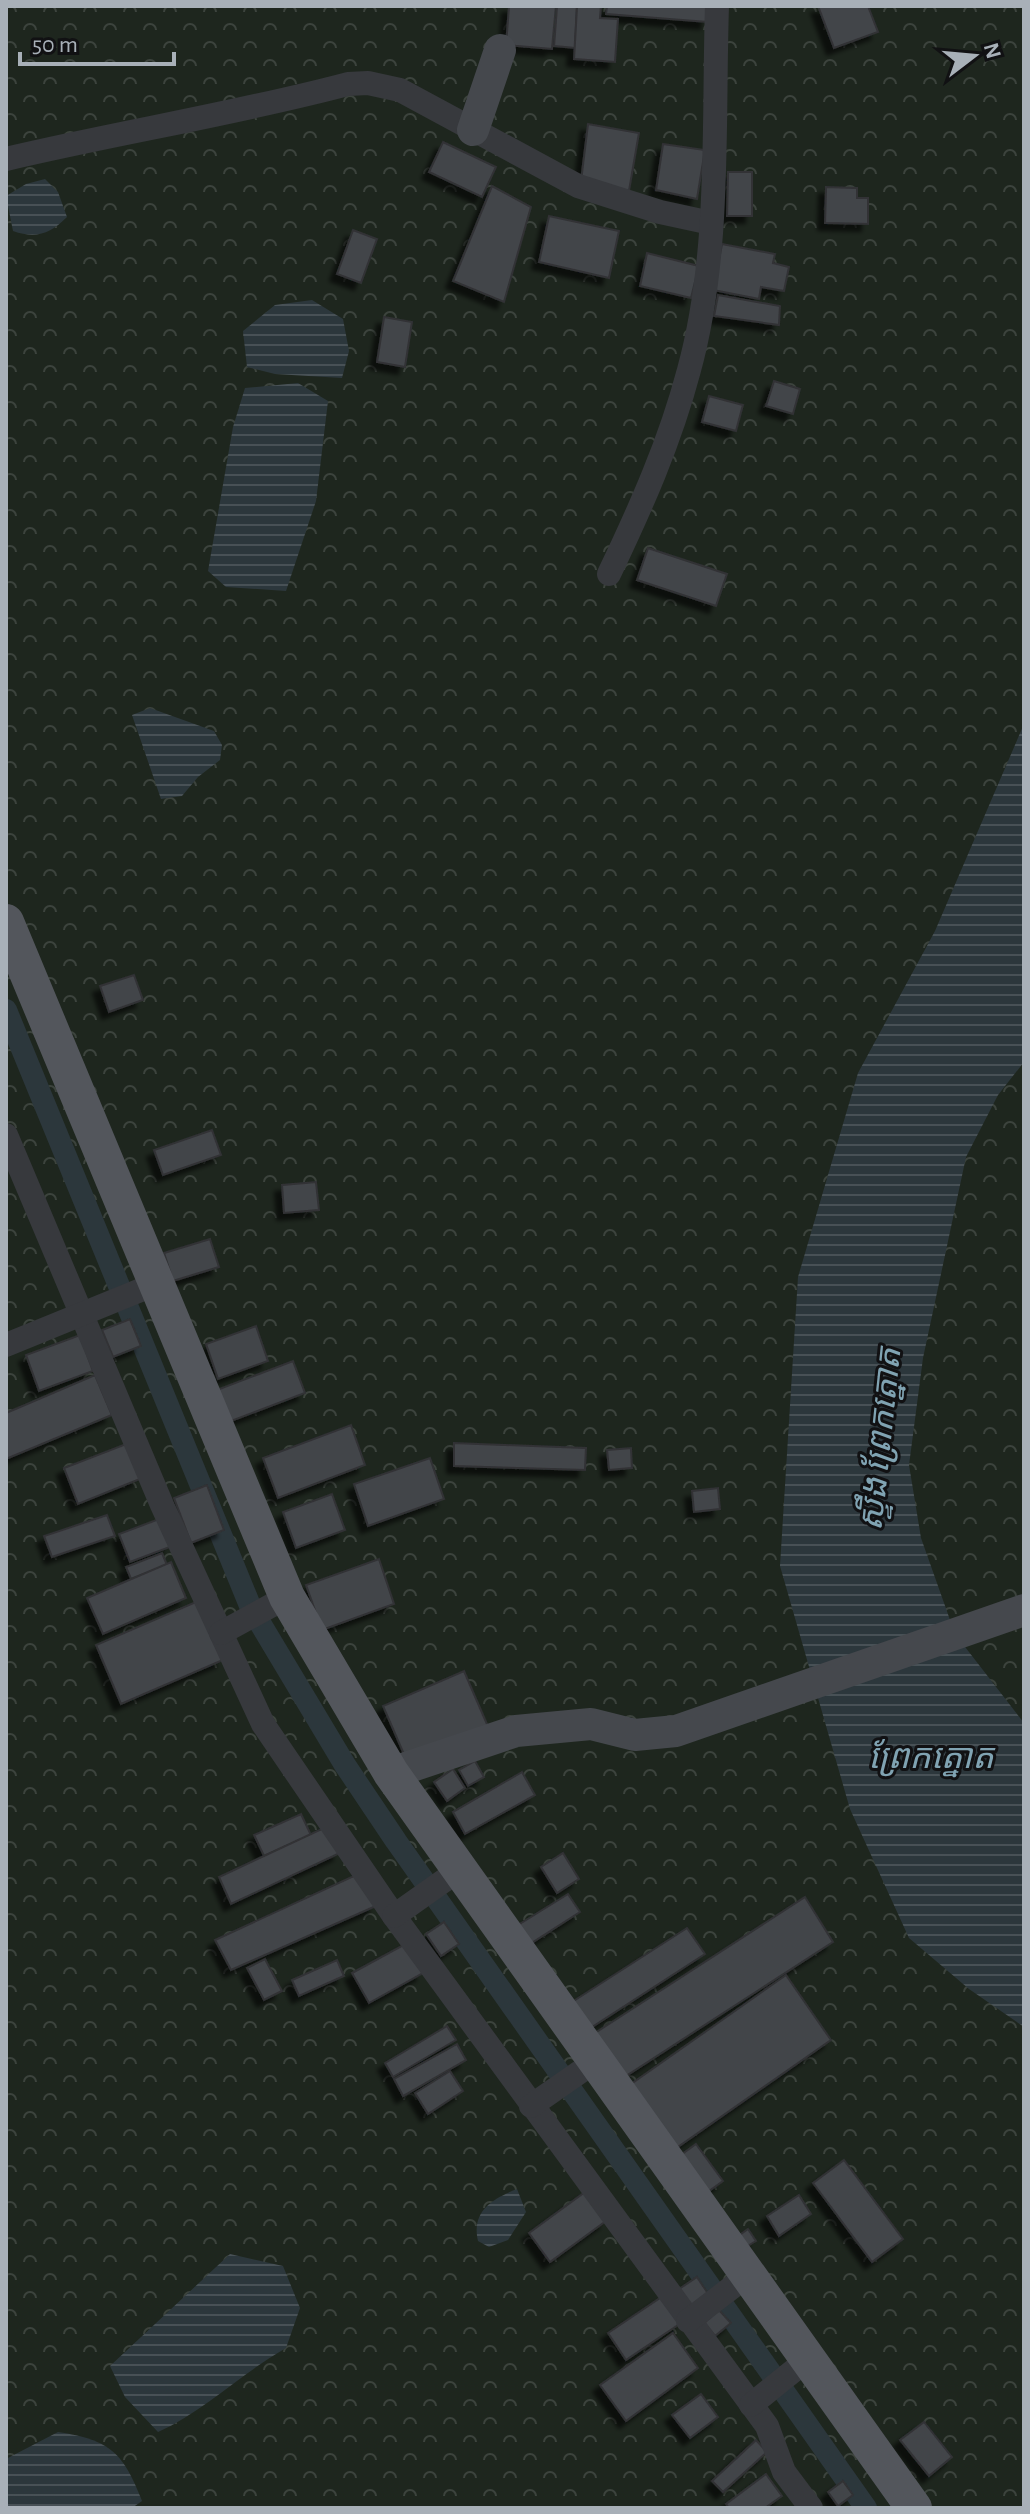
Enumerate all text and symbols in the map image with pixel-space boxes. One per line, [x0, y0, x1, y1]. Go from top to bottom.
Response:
scale bar [20, 16, 174, 66]
north arrow [934, 16, 1014, 96]
text: 50 m [32, 33, 78, 57]
text: N [980, 40, 1005, 61]
water label: ស្ទឹង ព្រែកត្នោត [850, 1343, 911, 1533]
water label: ព្រែកត្នោត [868, 1738, 996, 1778]

